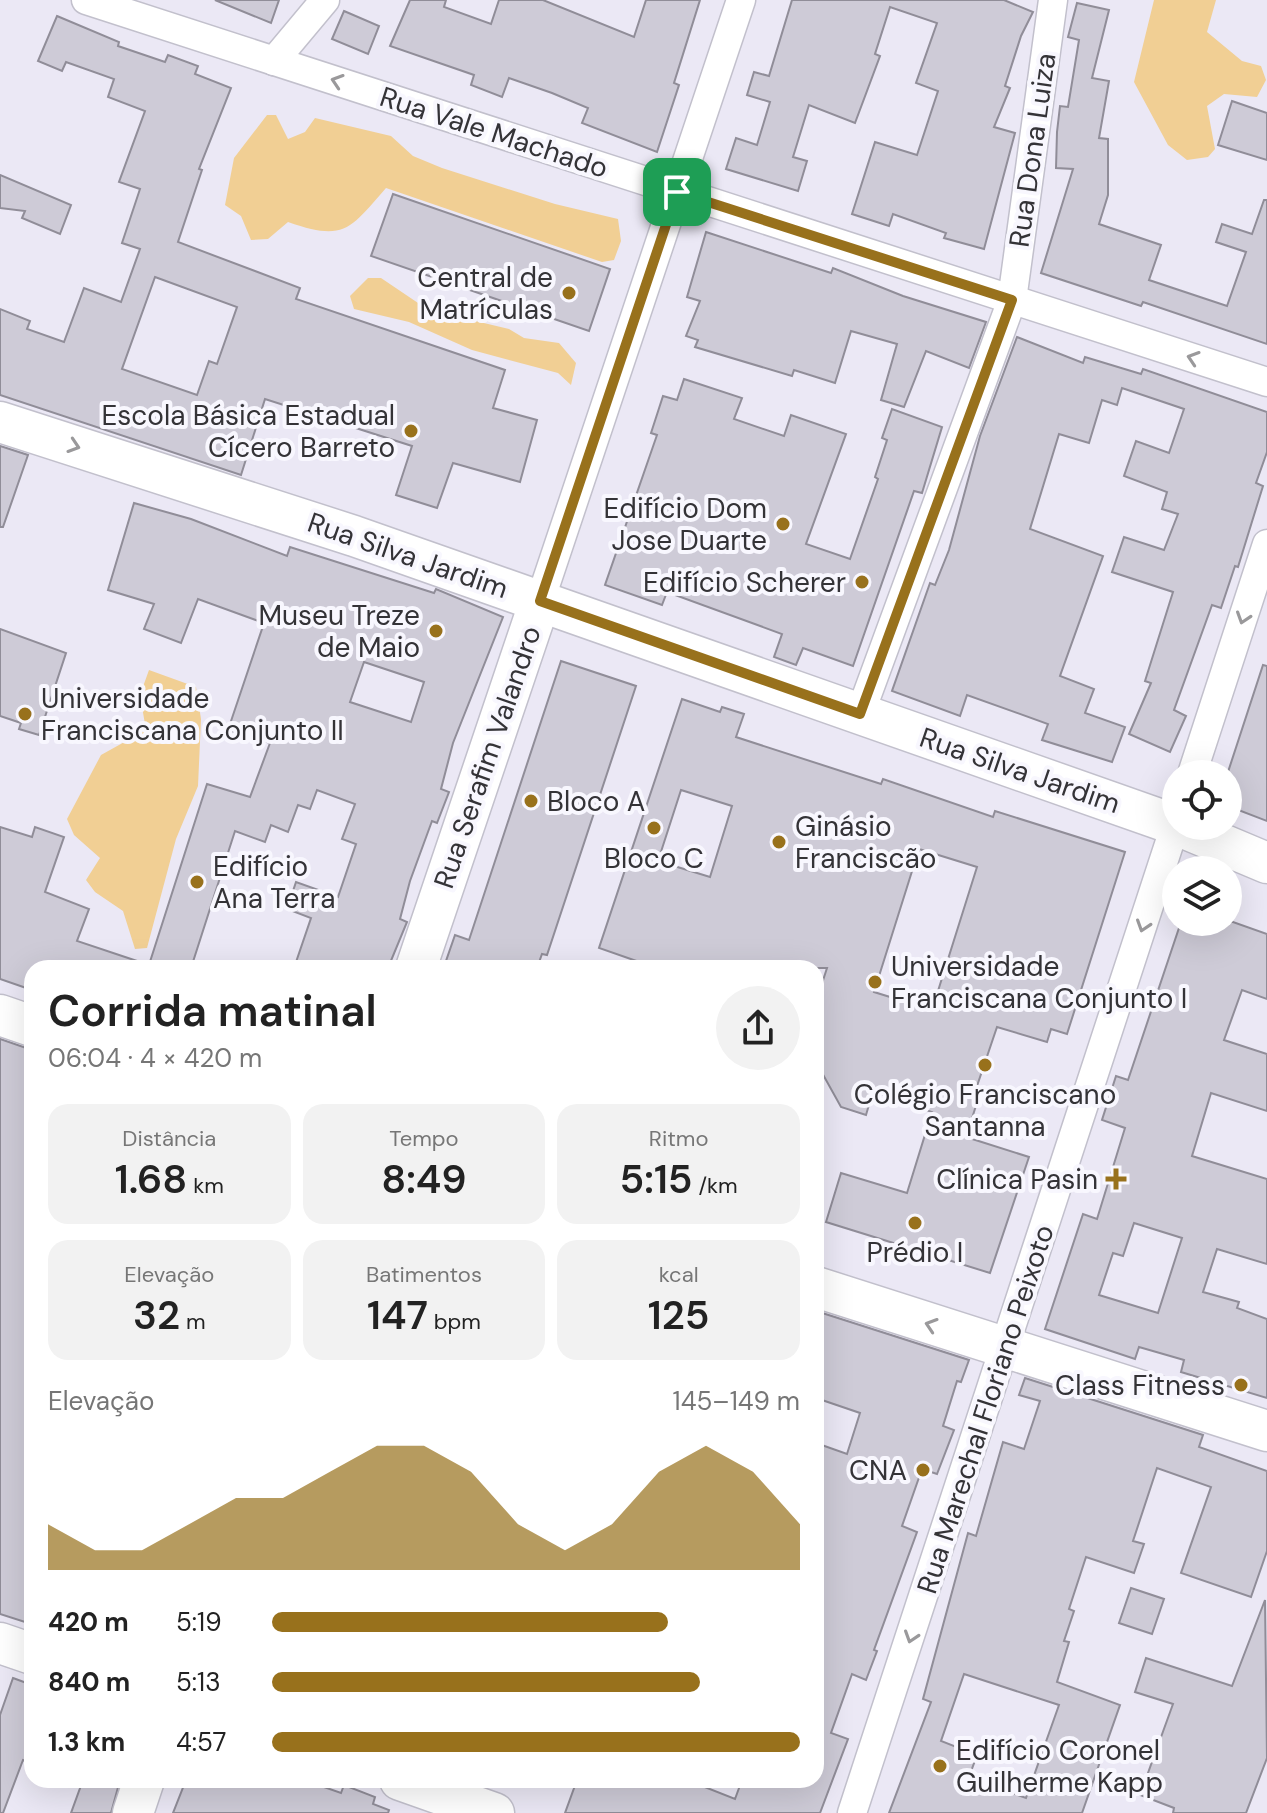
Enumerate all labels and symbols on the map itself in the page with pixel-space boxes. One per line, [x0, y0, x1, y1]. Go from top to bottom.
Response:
street label: Rua Dona Luiza [1001, 51, 1064, 249]
one-way arrow [331, 74, 344, 90]
street label: Rua Vale Machado [375, 78, 613, 187]
pin [643, 158, 711, 226]
place label: Central de Matrículas [417, 259, 553, 328]
marker: Central de Matrículas [560, 284, 578, 302]
one-way arrow [1186, 352, 1200, 368]
place label: Escola Básica Estadual Cícero Barreto [101, 397, 395, 466]
marker: Escola Básica Estadual Cícero Barreto [402, 422, 420, 440]
one-way arrow [67, 437, 81, 453]
place label: Edifício Dom Jose Duarte [604, 490, 767, 559]
street label: Rua Silva Jardim [303, 504, 513, 607]
marker: Edifício Dom Jose Duarte [774, 515, 792, 533]
place label: Edifício Scherer [643, 564, 846, 601]
marker: Edifício Scherer [853, 573, 871, 591]
place label: Museu Treze de Maio [258, 597, 420, 666]
one-way arrow [1236, 611, 1252, 624]
street label: Rua Serafim Valandro [425, 621, 550, 893]
marker: Museu Treze de Maio [427, 622, 445, 640]
place label: Universidade Franciscana Conjunto II [41, 680, 344, 749]
marker: Universidade Franciscana Conjunto II [16, 705, 34, 723]
street label: Rua Silva Jardim [915, 719, 1125, 822]
place label: Bloco A [547, 783, 645, 820]
marker: Bloco A [522, 792, 540, 810]
place label: Ginásio Franciscão [795, 808, 936, 877]
marker: Bloco C [645, 819, 663, 837]
marker: Ginásio Franciscão [770, 833, 788, 851]
place label: Bloco C [604, 840, 704, 877]
place label: Edifício Ana Terra [213, 848, 335, 917]
marker: Edifício Ana Terra [188, 873, 206, 891]
one-way arrow [1136, 918, 1152, 932]
place label: Universidade Franciscana Conjunto I [891, 948, 1187, 1017]
marker: Universidade Franciscana Conjunto I [866, 973, 884, 991]
marker: Colégio Franciscano Santanna [976, 1056, 994, 1074]
place label: Colégio Franciscano Santanna [854, 1076, 1116, 1145]
place label: Clínica Pasin [936, 1161, 1098, 1198]
marker: Clínica Pasin [1105, 1168, 1127, 1190]
marker: Prédio I [906, 1214, 924, 1232]
street label: Rua Marechal Floriano Peixoto [908, 1220, 1063, 1598]
place label: Prédio I [867, 1234, 963, 1271]
one-way arrow [924, 1318, 938, 1334]
place label: Class Fitness [1055, 1367, 1225, 1404]
marker: Class Fitness [1232, 1376, 1250, 1394]
place label: CNA [849, 1452, 907, 1489]
marker: CNA [914, 1461, 932, 1479]
one-way arrow [905, 1629, 921, 1643]
place label: Edifício Coronel Guilherme Kapp [956, 1732, 1163, 1801]
marker: Edifício Coronel Guilherme Kapp [931, 1757, 949, 1775]

